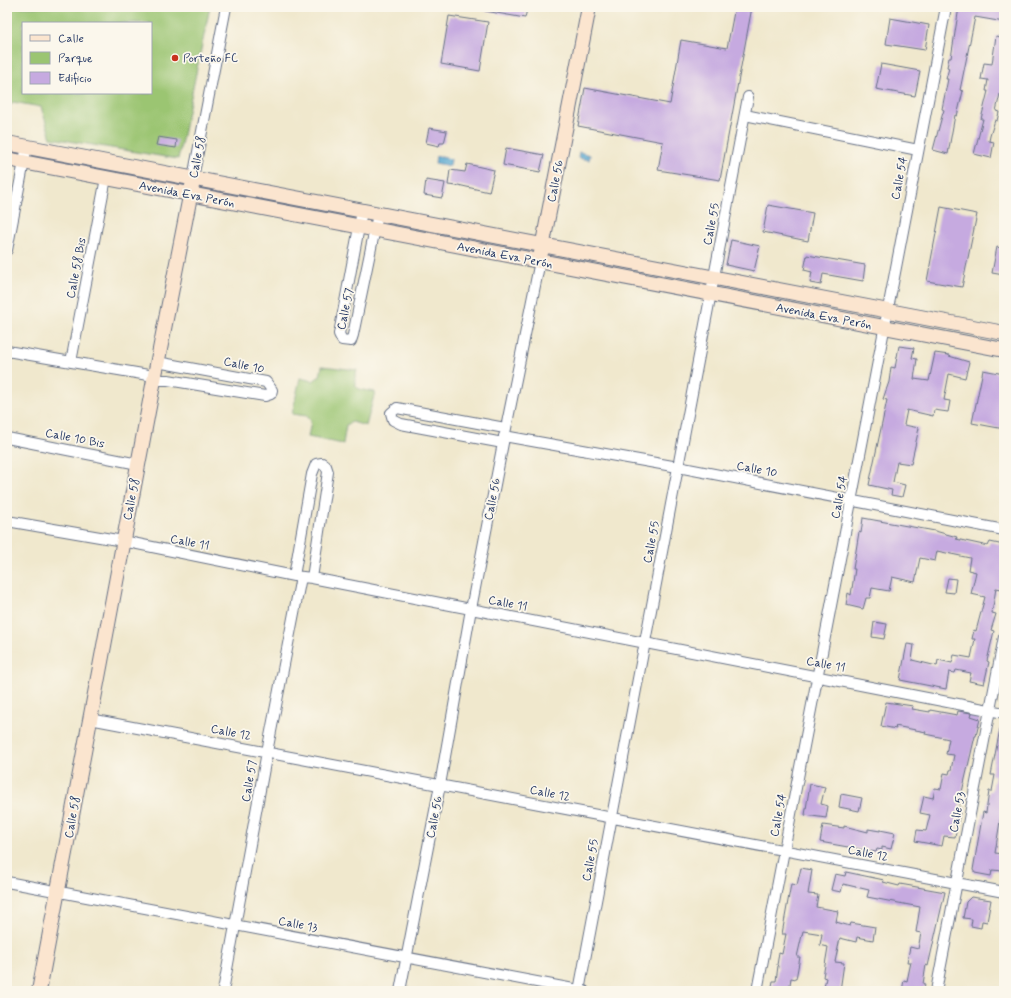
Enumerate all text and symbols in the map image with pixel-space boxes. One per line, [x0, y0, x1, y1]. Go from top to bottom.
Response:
legend [22, 22, 152, 94]
text: Calle [58, 31, 84, 47]
text: Parque [58, 51, 93, 67]
place label: Porteño FC [183, 51, 238, 67]
marker: Porteño FC [170, 53, 180, 63]
text: Edificio [58, 71, 92, 87]
street label: Calle 58 [186, 135, 210, 180]
street label: Calle 54 [888, 155, 912, 201]
street label: Calle 56 [544, 158, 568, 204]
street label: Avenida Eva Perón [138, 178, 236, 212]
street label: Calle 55 [700, 202, 724, 247]
street label: Calle 58 Bis [63, 236, 91, 300]
street label: Avenida Eva Perón [456, 239, 554, 273]
street label: Calle 57 [334, 287, 358, 332]
street label: Avenida Eva Perón [775, 300, 873, 334]
street label: Calle 10 [222, 354, 266, 378]
street label: Calle 10 Bis [44, 425, 106, 453]
street label: Calle 10 [735, 458, 779, 482]
street label: Calle 54 [828, 474, 852, 520]
street label: Calle 56 [481, 476, 505, 522]
street label: Calle 58 [120, 477, 144, 522]
street label: Calle 55 [640, 520, 664, 565]
street label: Calle 11 [169, 531, 211, 555]
street label: Calle 11 [487, 592, 529, 616]
street label: Calle 11 [805, 653, 847, 677]
street label: Calle 12 [209, 721, 252, 745]
street label: Calle 57 [238, 759, 262, 803]
street label: Calle 12 [528, 782, 571, 806]
street label: Calle 53 [946, 790, 970, 834]
street label: Calle 54 [767, 792, 791, 838]
street label: Calle 56 [423, 794, 447, 840]
street label: Calle 58 [61, 795, 85, 840]
street label: Calle 55 [579, 838, 603, 883]
street label: Calle 12 [846, 842, 889, 866]
street label: Calle 13 [277, 913, 319, 937]

